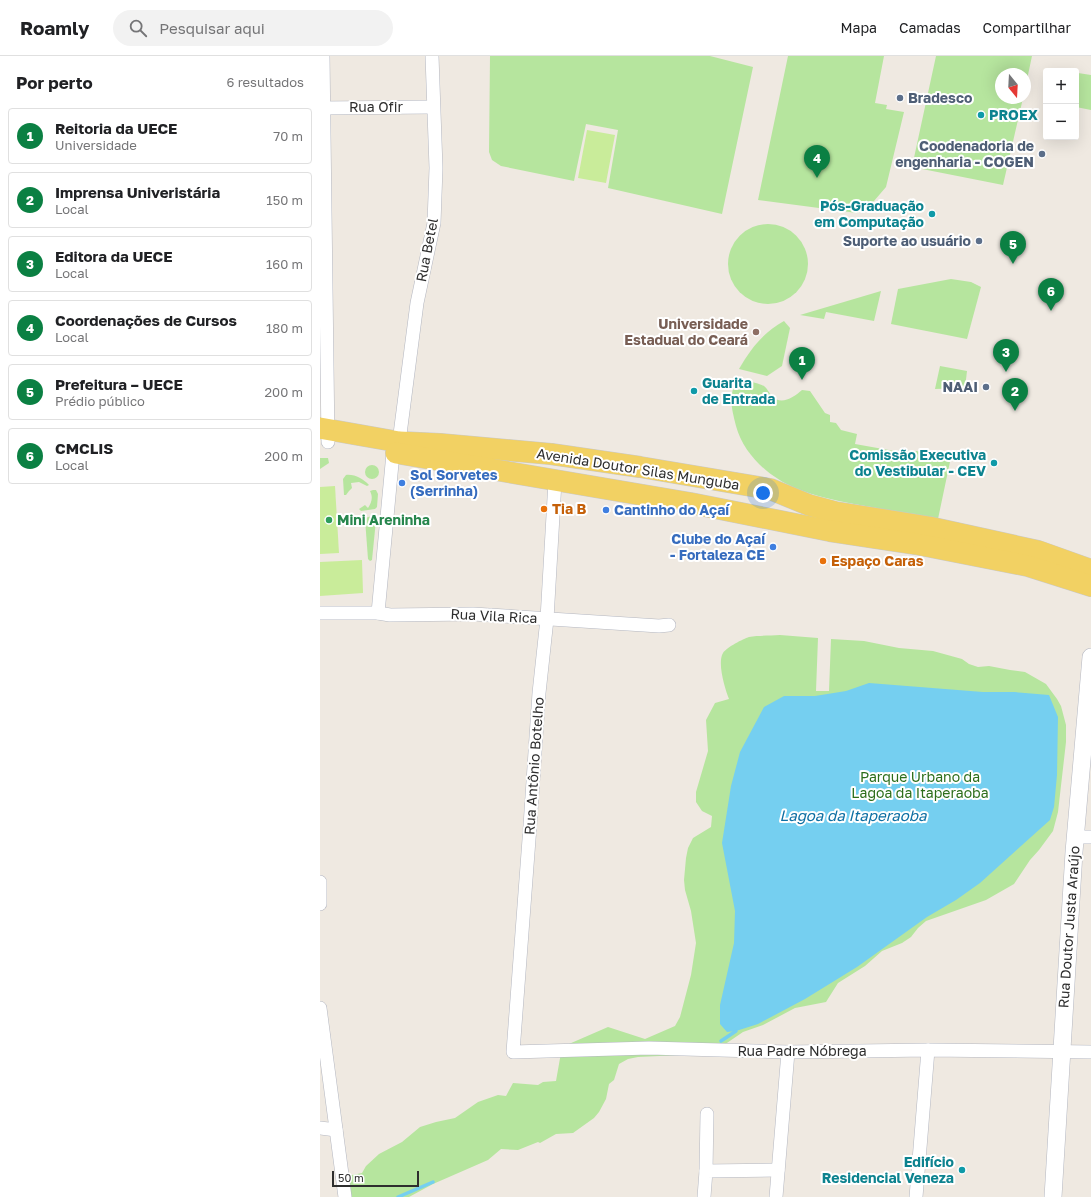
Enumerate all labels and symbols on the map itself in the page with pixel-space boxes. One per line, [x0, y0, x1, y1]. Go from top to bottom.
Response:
north arrow [995, 68, 1031, 104]
place label: Bradesco [908, 89, 972, 106]
marker: Bradesco [895, 93, 905, 103]
street label: Rua Ofir [349, 98, 403, 115]
place label: PROEX [989, 106, 1038, 123]
marker: PROEX [976, 110, 986, 120]
place label: Coodenadoria de engenharia - COGEN [895, 137, 1034, 170]
pin: 4 [804, 145, 830, 178]
marker: Coodenadoria de engenharia - COGEN [1037, 149, 1047, 159]
place label: Pós-Graduação em Computação [814, 197, 924, 230]
marker: Pós-Graduação em Computação [927, 209, 937, 219]
street label: Rua Betel [412, 216, 441, 283]
pin: 5 [1000, 231, 1026, 264]
place label: Suporte ao usuário [843, 232, 971, 249]
marker: Suporte ao usuário [974, 236, 984, 246]
pin: 6 [1038, 278, 1064, 311]
place label: Universidade Estadual do Ceará [624, 315, 748, 348]
marker: Universidade Estadual do Ceará [751, 327, 761, 337]
pin: 3 [993, 339, 1019, 372]
pin: 1 [789, 347, 815, 380]
place label: Guarita de Entrada [702, 374, 775, 407]
place label: NAAI [942, 378, 978, 395]
pin: 2 [1002, 378, 1028, 411]
marker: NAAI [981, 382, 991, 392]
marker: Guarita de Entrada [689, 386, 699, 396]
street label: Avenida Doutor Silas Munguba [536, 444, 741, 493]
place label: Comissão Executiva do Vestibular - CEV [849, 446, 986, 479]
marker: Comissão Executiva do Vestibular - CEV [989, 458, 999, 468]
place label: Sol Sorvetes (Serrinha) [410, 466, 498, 499]
marker: Sol Sorvetes (Serrinha) [397, 478, 407, 488]
your location [753, 483, 773, 503]
place label: Tia B [552, 500, 587, 517]
place label: Cantinho do Açaí [614, 501, 730, 518]
marker: Tia B [539, 504, 549, 514]
marker: Cantinho do Açaí [601, 505, 611, 515]
place label: Mini Areninha [337, 511, 430, 528]
marker: Mini Areninha [324, 515, 334, 525]
place label: Clube do Açaí - Fortaleza CE [670, 530, 766, 563]
marker: Clube do Açaí - Fortaleza CE [768, 542, 778, 552]
place label: Espaço Caras [831, 552, 924, 569]
marker: Espaço Caras [818, 556, 828, 566]
street label: Rua Vila Rica [450, 605, 538, 626]
street label: Rua Antônio Botelho [520, 696, 547, 836]
park label: Parque Urbano da Lagoa da Itaperaoba [851, 768, 989, 801]
water label: Lagoa da Itaperaoba [779, 806, 927, 825]
street label: Rua Doutor Justa Araújo [1054, 845, 1083, 1009]
street label: Rua Padre Nóbrega [737, 1042, 867, 1059]
place label: Edifício Residencial Veneza [822, 1153, 954, 1186]
marker: Edifício Residencial Veneza [957, 1165, 967, 1175]
scale bar [332, 1169, 419, 1188]

